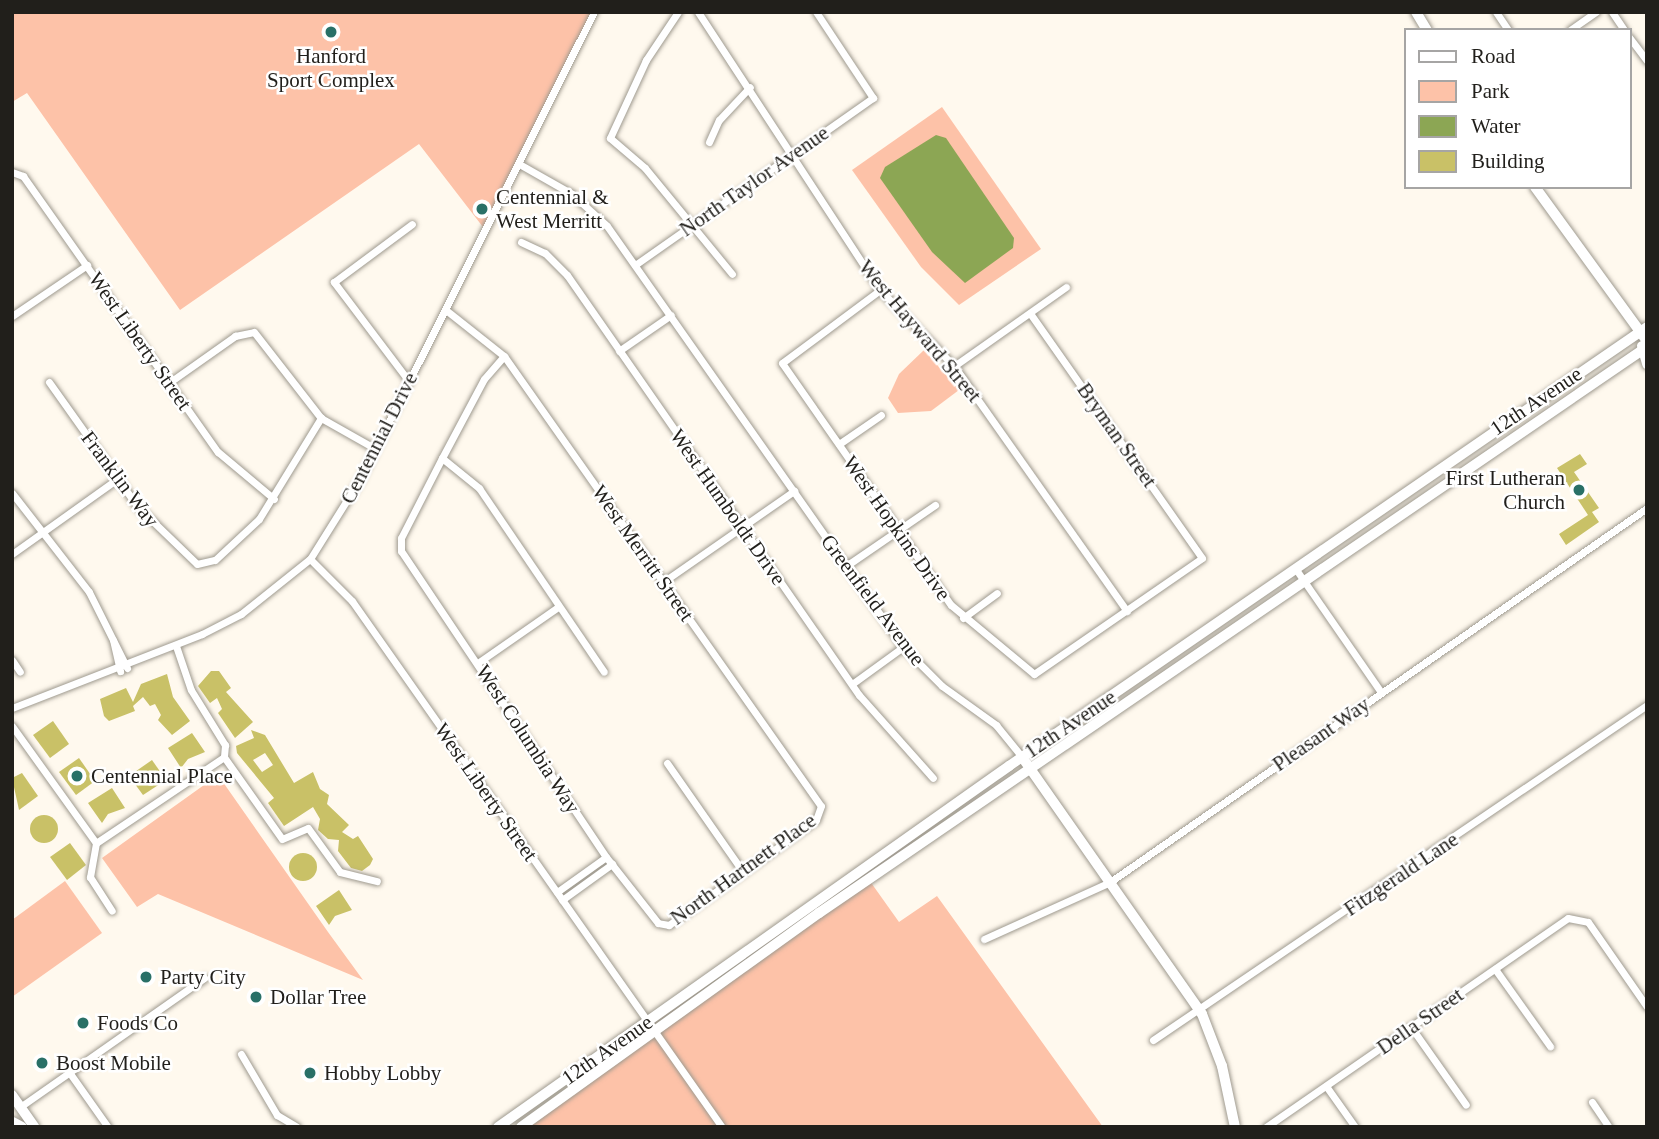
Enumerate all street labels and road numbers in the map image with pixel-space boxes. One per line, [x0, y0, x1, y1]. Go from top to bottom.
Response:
street label: North Taylor Avenue [674, 120, 834, 242]
street label: West Hayward Street [853, 255, 987, 407]
street label: West Liberty Street [83, 267, 197, 415]
street label: 12th Avenue [1485, 361, 1587, 441]
street label: Centennial Drive [335, 368, 423, 508]
street label: Bryman Street [1072, 378, 1162, 492]
street label: West Humboldt Drive [665, 424, 791, 590]
street label: Franklin Way [76, 426, 164, 532]
street label: West Hopkins Drive [838, 451, 956, 605]
street label: West Merritt Street [587, 480, 699, 626]
street label: Greenfield Avenue [815, 529, 931, 671]
street label: West Columbia Way [470, 660, 586, 818]
street label: 12th Avenue [1019, 684, 1121, 764]
street label: Pleasant Way [1267, 691, 1375, 777]
street label: West Liberty Street [429, 718, 543, 866]
street label: North Hartnett Place [665, 808, 821, 930]
street label: Fitzgerald Lane [1339, 827, 1463, 921]
street label: Della Street [1372, 982, 1468, 1060]
street label: 12th Avenue [556, 1009, 658, 1091]

